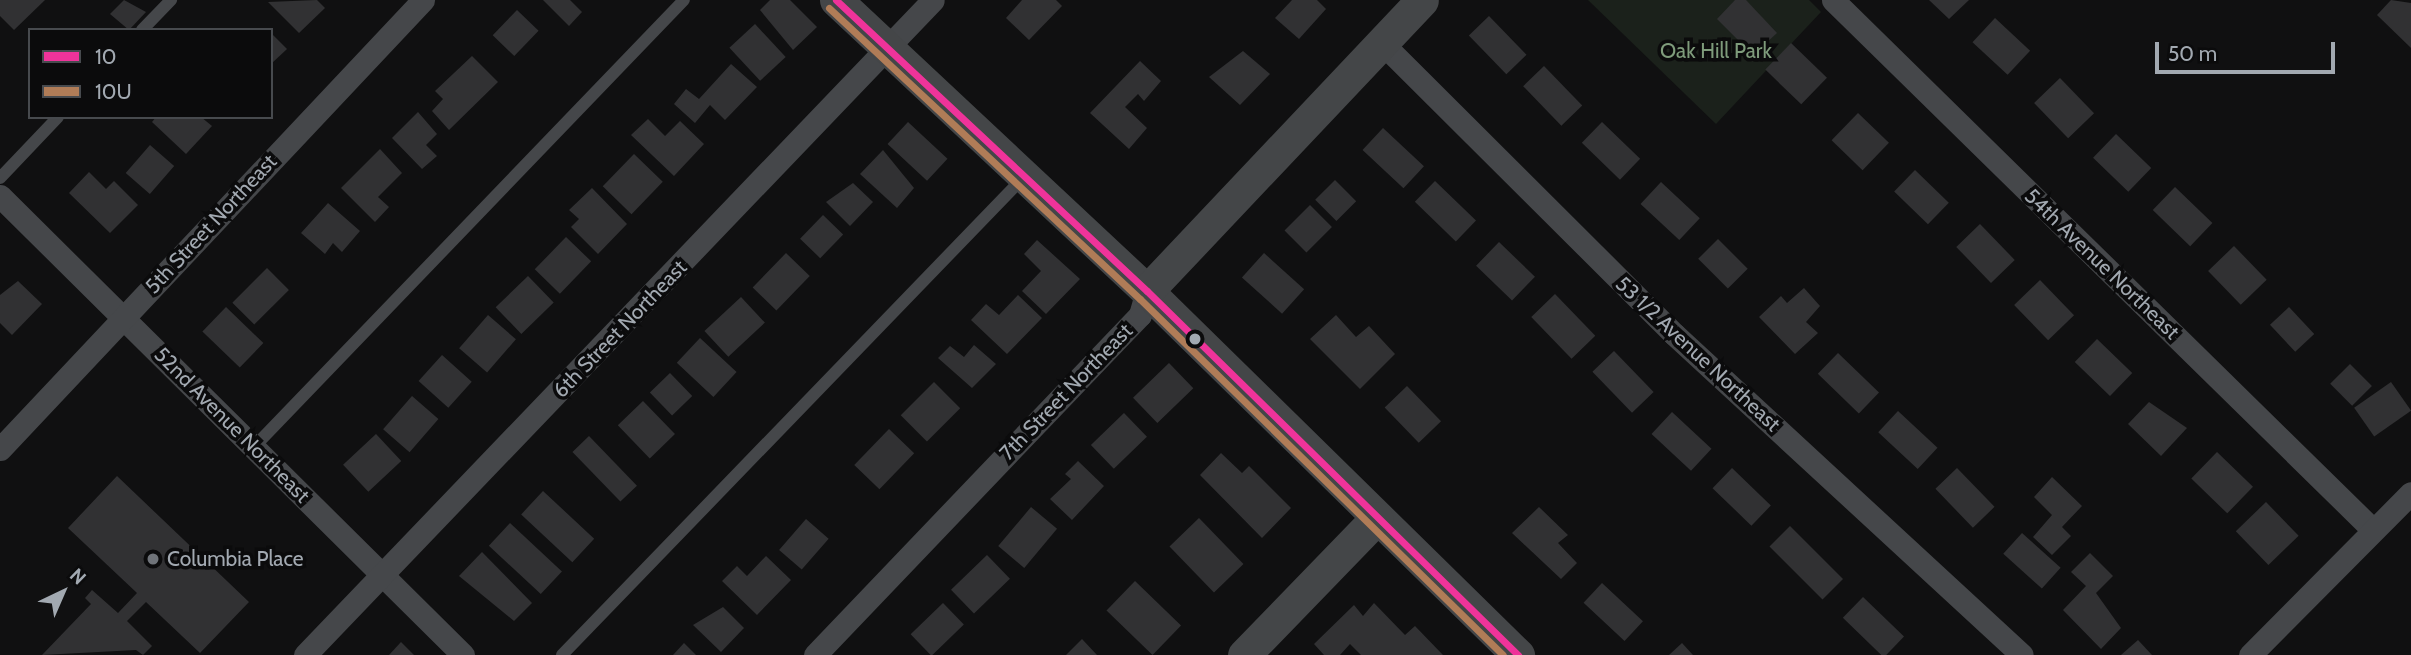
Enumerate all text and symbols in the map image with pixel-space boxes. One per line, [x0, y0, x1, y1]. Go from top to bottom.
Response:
legend [28, 28, 273, 119]
scale bar [2159, 28, 2339, 72]
park label: Oak Hill Park [1660, 38, 1772, 64]
text: 50 m [2168, 41, 2217, 66]
text: 10 [95, 44, 117, 69]
text: 10U [95, 79, 132, 104]
street label: 5th Street Northeast [140, 149, 282, 299]
street label: 54th Avenue Northeast [2019, 183, 2185, 345]
street label: 6th Street Northeast [548, 255, 692, 403]
street label: 53 1/2 Avenue Northeast [1610, 271, 1786, 437]
street label: 7th Street Northeast [994, 318, 1138, 466]
unlabelled marker [1188, 332, 1202, 346]
street label: 52nd Avenue Northeast [149, 342, 315, 508]
place label: Columbia Place [167, 546, 304, 572]
marker: Columbia Place [145, 551, 161, 567]
north arrow [28, 557, 98, 627]
text: N [65, 564, 91, 589]

